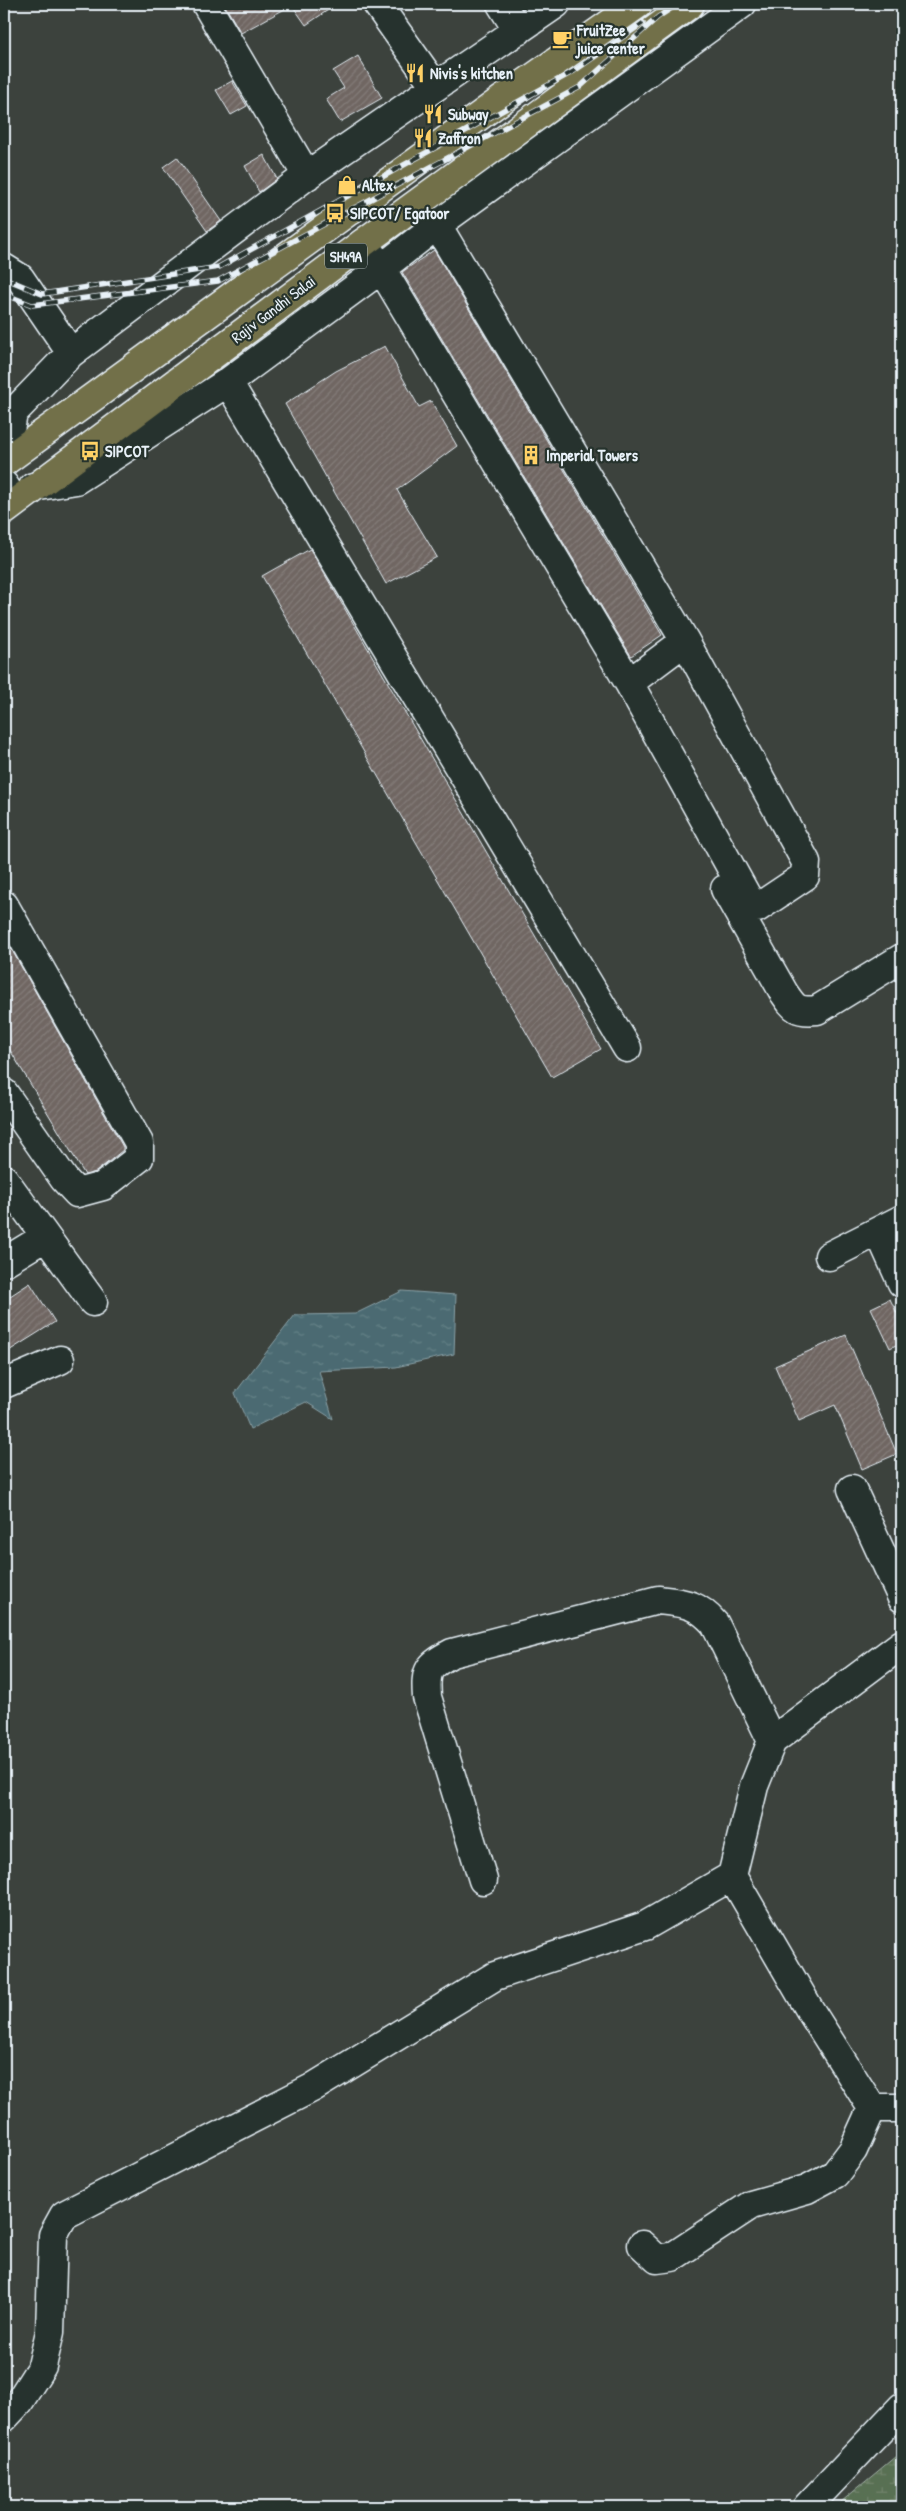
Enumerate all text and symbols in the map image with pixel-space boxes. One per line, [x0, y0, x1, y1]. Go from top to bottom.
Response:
place label: FruitZee juice center [575, 19, 646, 59]
cafe icon: FruitZee juice center [551, 28, 573, 50]
restaurant icon: Nivis's kitchen [404, 62, 426, 84]
place label: Nivis's kitchen [430, 62, 513, 84]
restaurant icon: Subway [422, 103, 444, 125]
place label: Subway [448, 103, 489, 126]
restaurant icon: Zaffron [412, 127, 434, 149]
place label: Zaffron [438, 127, 481, 149]
shop icon: Altex [336, 174, 358, 196]
place label: Altex [362, 174, 393, 196]
bus stop icon: SIPCOT/ Egatoor [324, 202, 346, 224]
place label: SIPCOT/ Egatoor [350, 202, 450, 225]
road number: SH49A [325, 244, 367, 268]
street label: Rajiv Gandhi Salai [226, 270, 320, 348]
bus stop icon: SIPCOT [79, 440, 101, 462]
place label: SIPCOT [105, 440, 149, 462]
building icon: Imperial Towers [520, 444, 542, 466]
place label: Imperial Towers [546, 444, 639, 467]

